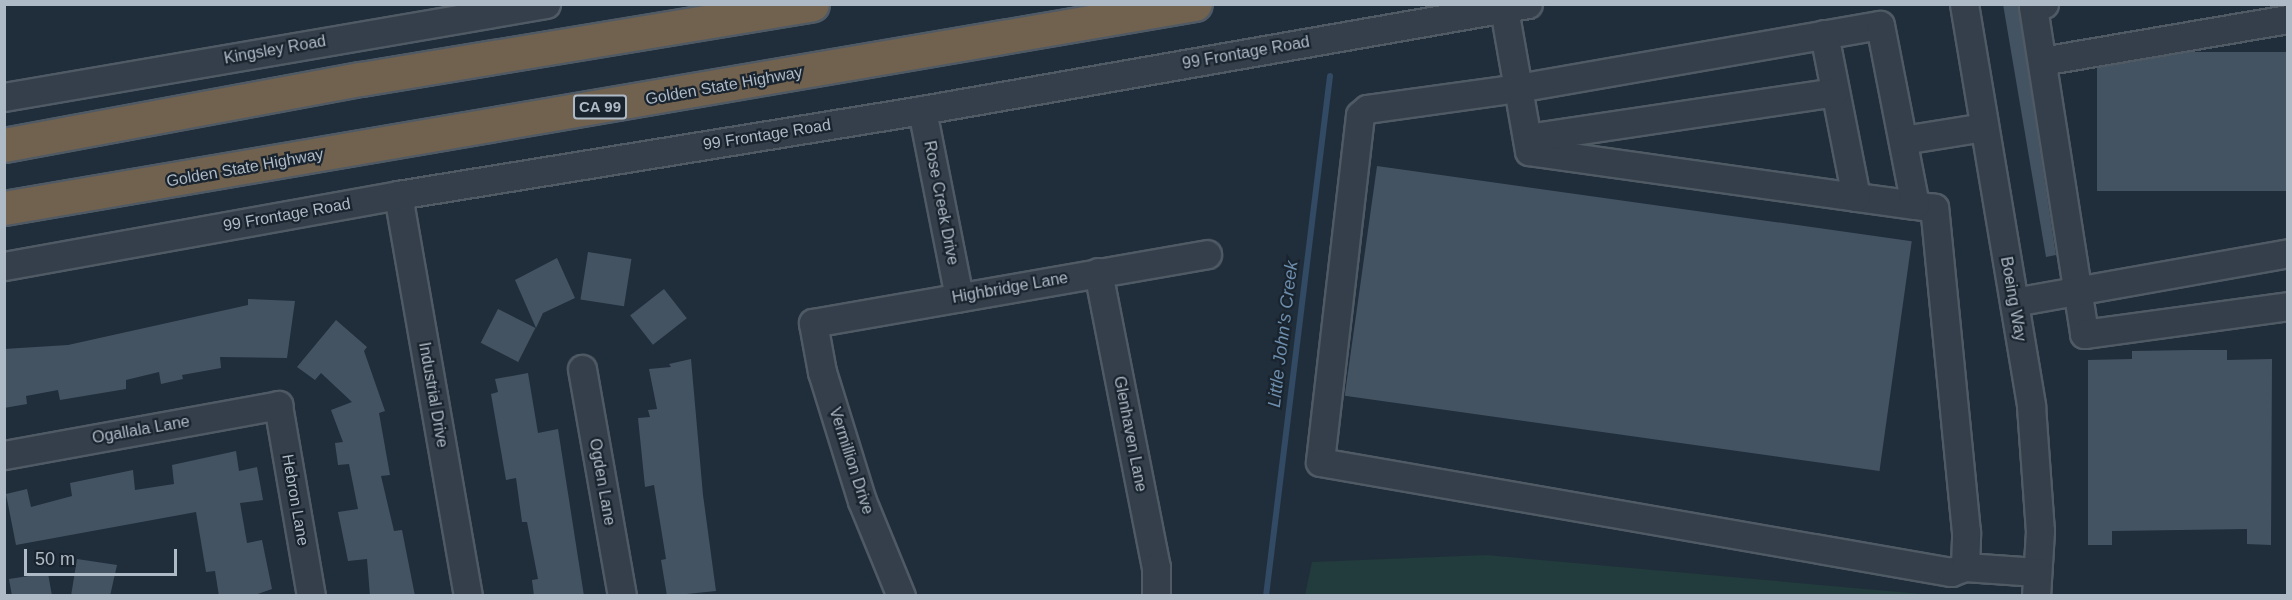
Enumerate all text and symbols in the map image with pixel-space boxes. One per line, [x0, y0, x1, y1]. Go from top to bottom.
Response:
street label: Kingsley Road [223, 32, 327, 68]
street label: 99 Frontage Road [1181, 32, 1311, 74]
street label: Golden State Highway [644, 63, 804, 109]
road number: CA 99 [572, 95, 628, 119]
street label: 99 Frontage Road [702, 115, 832, 155]
street label: Rose Creek Drive [920, 139, 962, 267]
street label: Golden State Highway [165, 145, 325, 191]
street label: 99 Frontage Road [222, 194, 352, 236]
street label: Boeing Way [1996, 255, 2030, 343]
water label: Little John's Creek [1263, 259, 1303, 409]
street label: Highbridge Lane [951, 268, 1069, 308]
street label: Industrial Drive [414, 341, 452, 449]
street label: Glenhaven Lane [1109, 375, 1151, 493]
street label: Vermillion Drive [825, 405, 877, 517]
street label: Ogallala Lane [91, 412, 191, 448]
street label: Ogden Lane [585, 437, 619, 527]
street label: Hebron Lane [278, 453, 312, 547]
scale bar [27, 537, 180, 575]
text: 50 m [35, 549, 75, 569]

